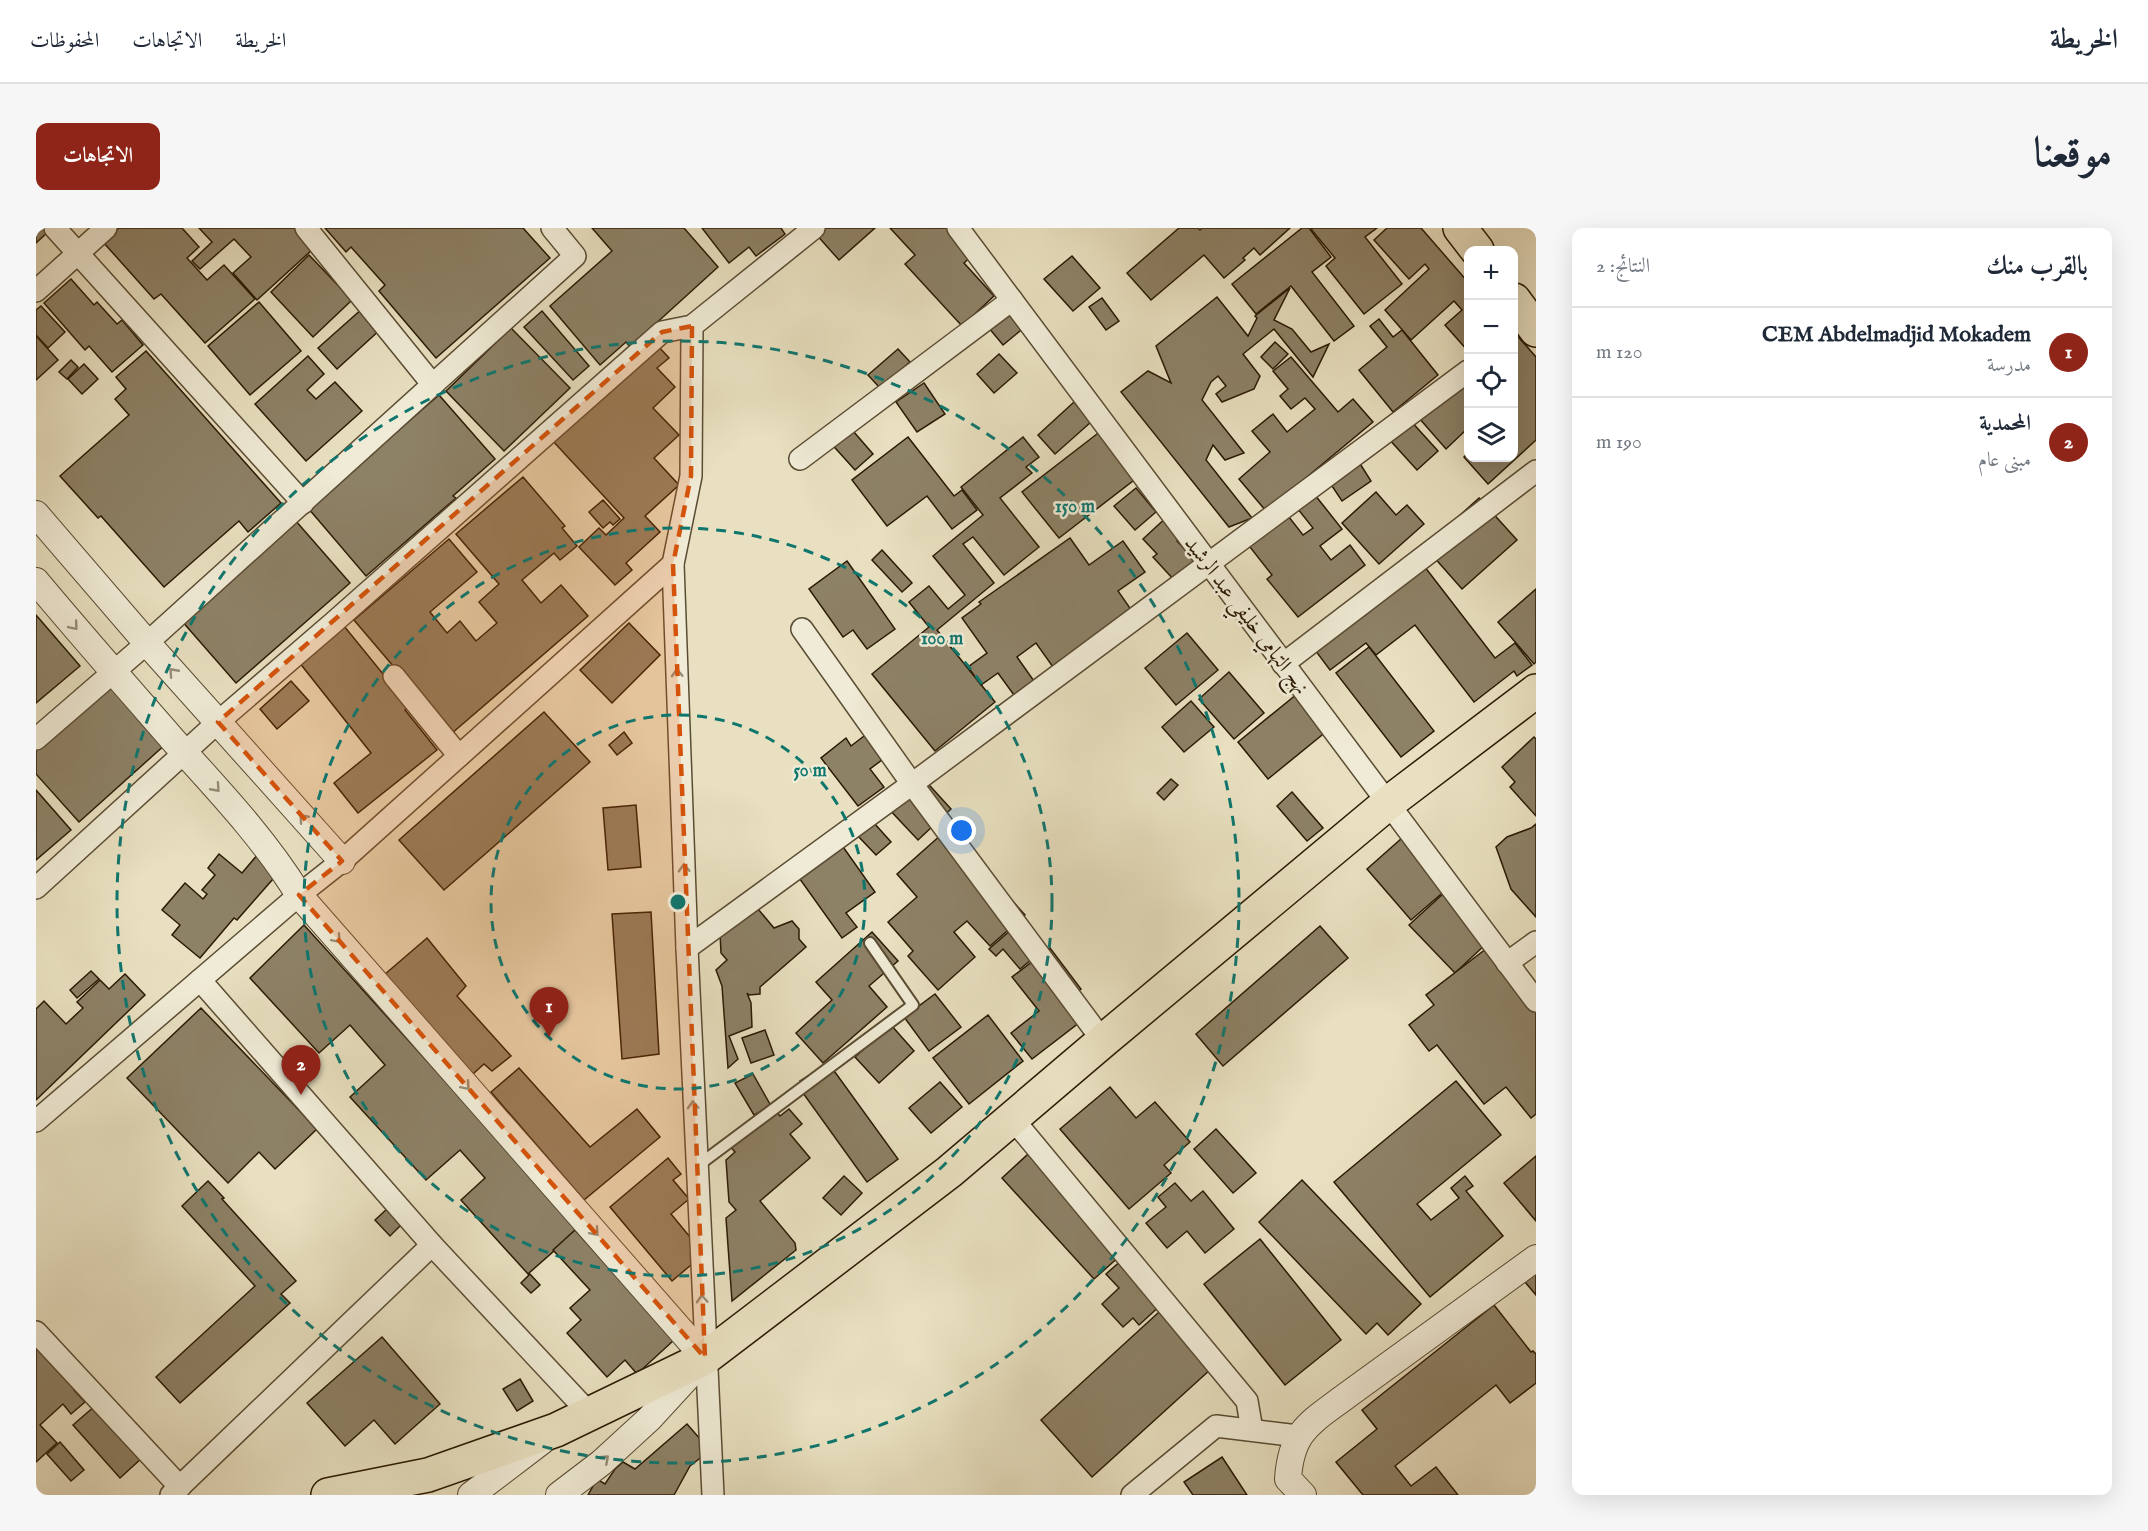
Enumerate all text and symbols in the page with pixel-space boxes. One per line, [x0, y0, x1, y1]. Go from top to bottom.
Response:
text: الخريطة [2050, 23, 2118, 58]
text: المحفوظات [30, 28, 99, 55]
text: الاتجاهات [132, 28, 202, 55]
text: الخريطة [235, 28, 286, 55]
button: الاتجاهات [36, 123, 160, 190]
text: موقعنا [2034, 128, 2112, 181]
map controls [1464, 246, 1518, 462]
button: + [1464, 246, 1518, 300]
text: بالقرب منك [1986, 250, 2088, 283]
text: النتائج: 2 [1596, 254, 1650, 279]
button: − [1464, 300, 1518, 354]
text: CEM Abdelmadjid Mokadem [1762, 321, 2031, 349]
text: 120 m [1596, 340, 1643, 365]
text: 1 [2065, 340, 2072, 365]
text: مدرسة [1987, 353, 2031, 378]
button: locate [1464, 354, 1518, 408]
button: layers [1464, 408, 1518, 462]
text: المحمدية [1979, 410, 2031, 438]
text: 190 m [1596, 430, 1642, 455]
text: 2 [2064, 430, 2073, 455]
text: مبنى عام [1978, 448, 2031, 473]
text: 150 m [1055, 496, 1095, 519]
street label: نهج التهامي خليفي عبد الرشيد [1173, 531, 1314, 704]
one-way arrow [67, 619, 78, 630]
text: 100 m [921, 628, 963, 651]
one-way arrow [671, 668, 683, 677]
one-way arrow [169, 669, 180, 679]
text: 50 m [793, 760, 827, 783]
one-way arrow [209, 781, 220, 792]
one-way arrow [299, 814, 310, 824]
your location [947, 816, 976, 845]
one-way arrow [677, 863, 690, 872]
centre of rings [668, 892, 688, 912]
one-way arrow [330, 932, 341, 943]
pin: 1 [530, 988, 568, 1037]
pin: 2 [282, 1046, 320, 1095]
one-way arrow [459, 1079, 470, 1090]
one-way arrow [687, 1100, 700, 1109]
one-way arrow [588, 1225, 599, 1236]
one-way arrow [696, 1295, 709, 1304]
one-way arrow [598, 1455, 609, 1466]

